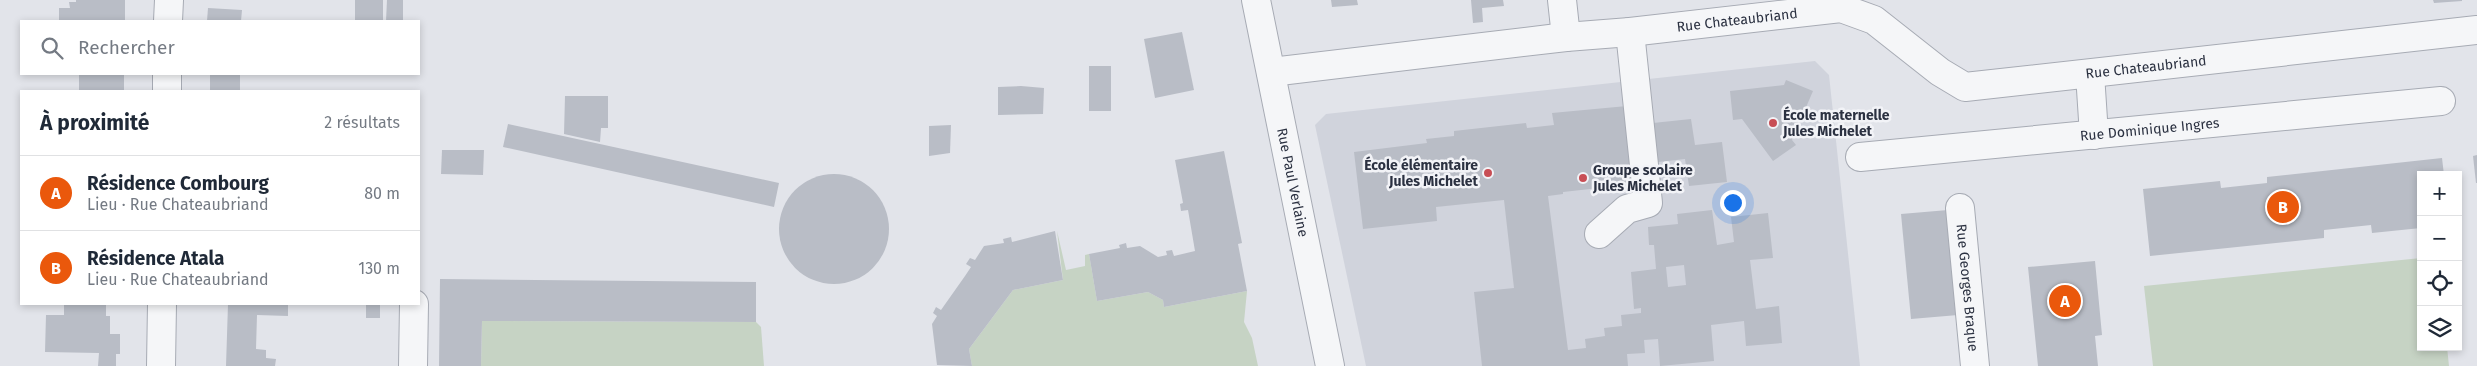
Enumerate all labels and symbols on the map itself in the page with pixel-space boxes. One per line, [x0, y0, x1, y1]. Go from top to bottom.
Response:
street label: Rue Chateaubriand [1676, 5, 1798, 35]
street label: Rue Chateaubriand [2085, 52, 2207, 82]
place label: École maternelle Jules Michelet [1782, 106, 1890, 140]
street label: Rue Dominique Ingres [2079, 114, 2221, 144]
marker: École maternelle Jules Michelet [1767, 117, 1779, 129]
street label: Rue Paul Verlaine [1274, 126, 1312, 238]
place label: École élémentaire Jules Michelet [1364, 156, 1479, 190]
place label: Groupe scolaire Jules Michelet [1592, 162, 1693, 195]
marker: École élémentaire Jules Michelet [1482, 167, 1494, 179]
marker: Groupe scolaire Jules Michelet [1577, 172, 1589, 184]
pin: B [2267, 188, 2299, 226]
your location [1720, 190, 1746, 216]
street label: Rue Georges Braque [1953, 223, 1982, 352]
pin: A [2049, 282, 2081, 320]

